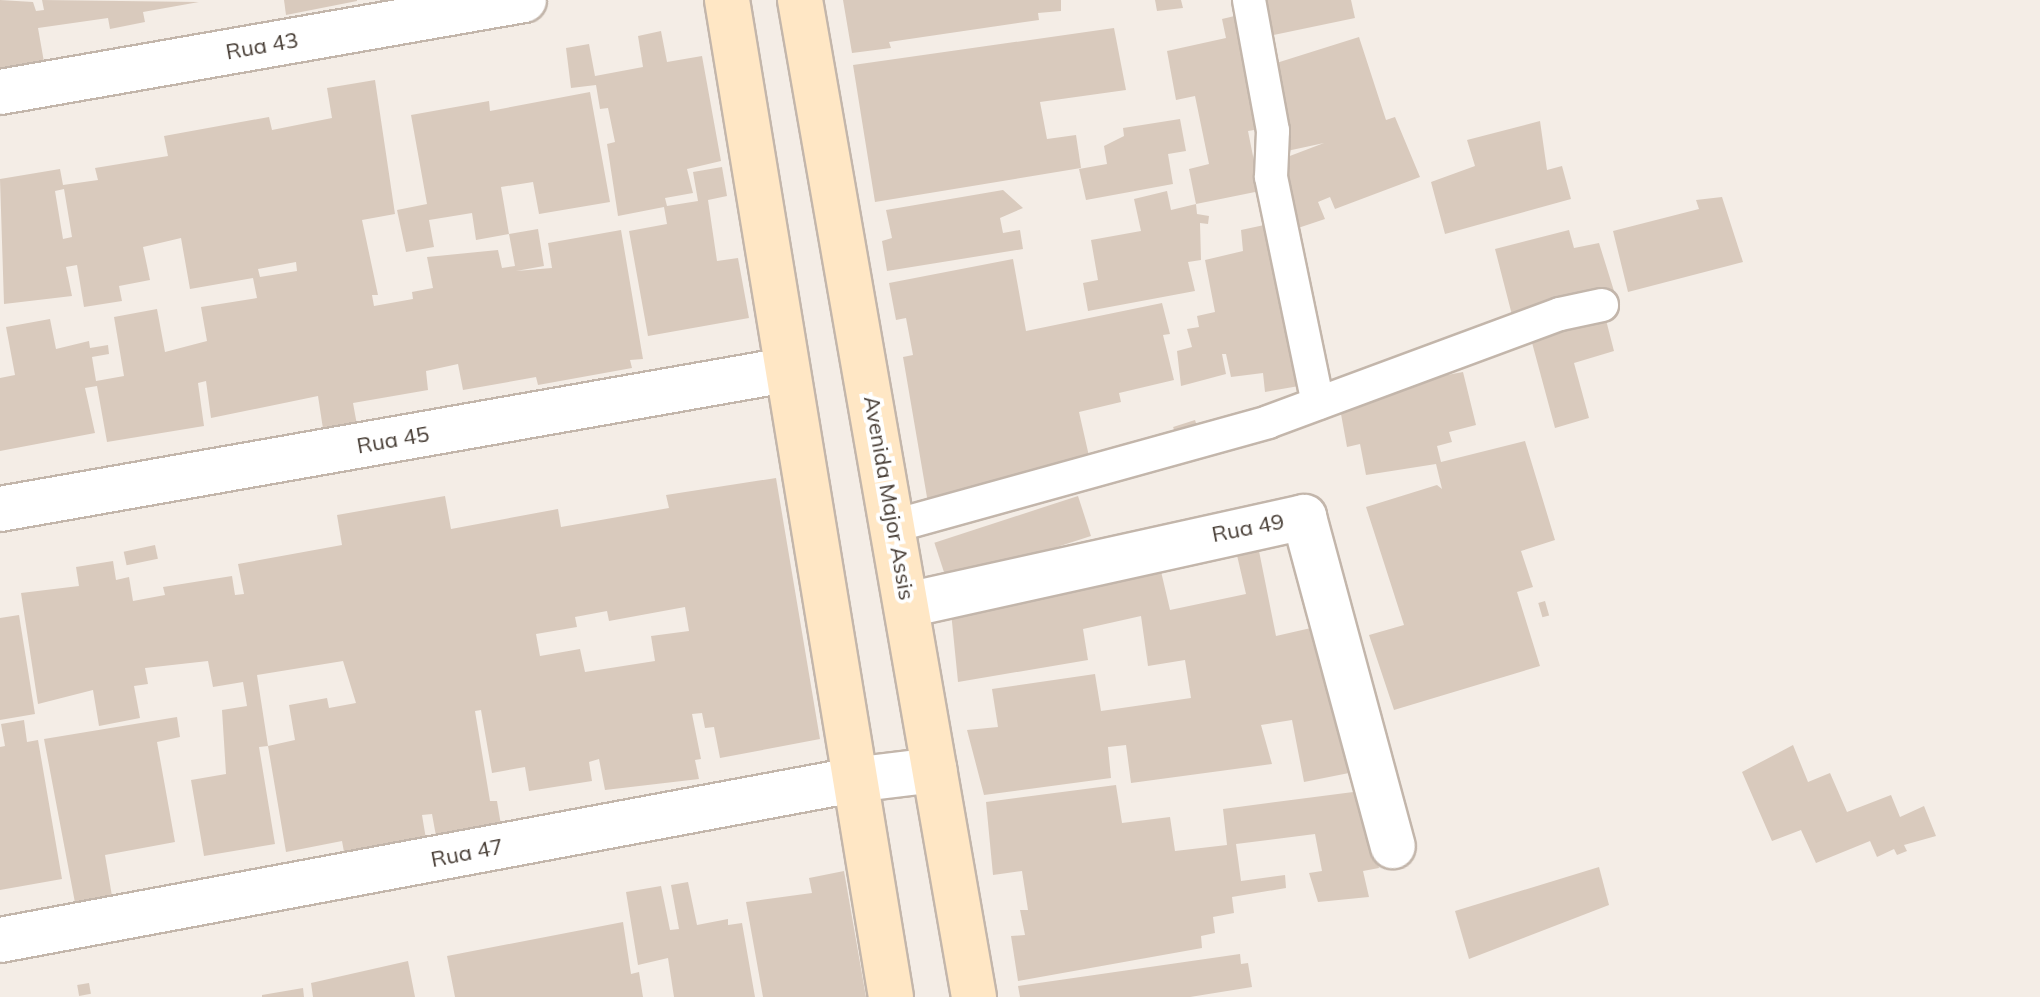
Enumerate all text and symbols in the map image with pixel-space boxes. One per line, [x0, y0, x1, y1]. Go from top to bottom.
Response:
street label: Rua 43 [224, 27, 300, 65]
street label: Avenida Major Assis [858, 394, 920, 602]
street label: Rua 45 [355, 421, 431, 459]
street label: Rua 49 [1210, 508, 1286, 548]
street label: Rua 47 [429, 833, 505, 873]

